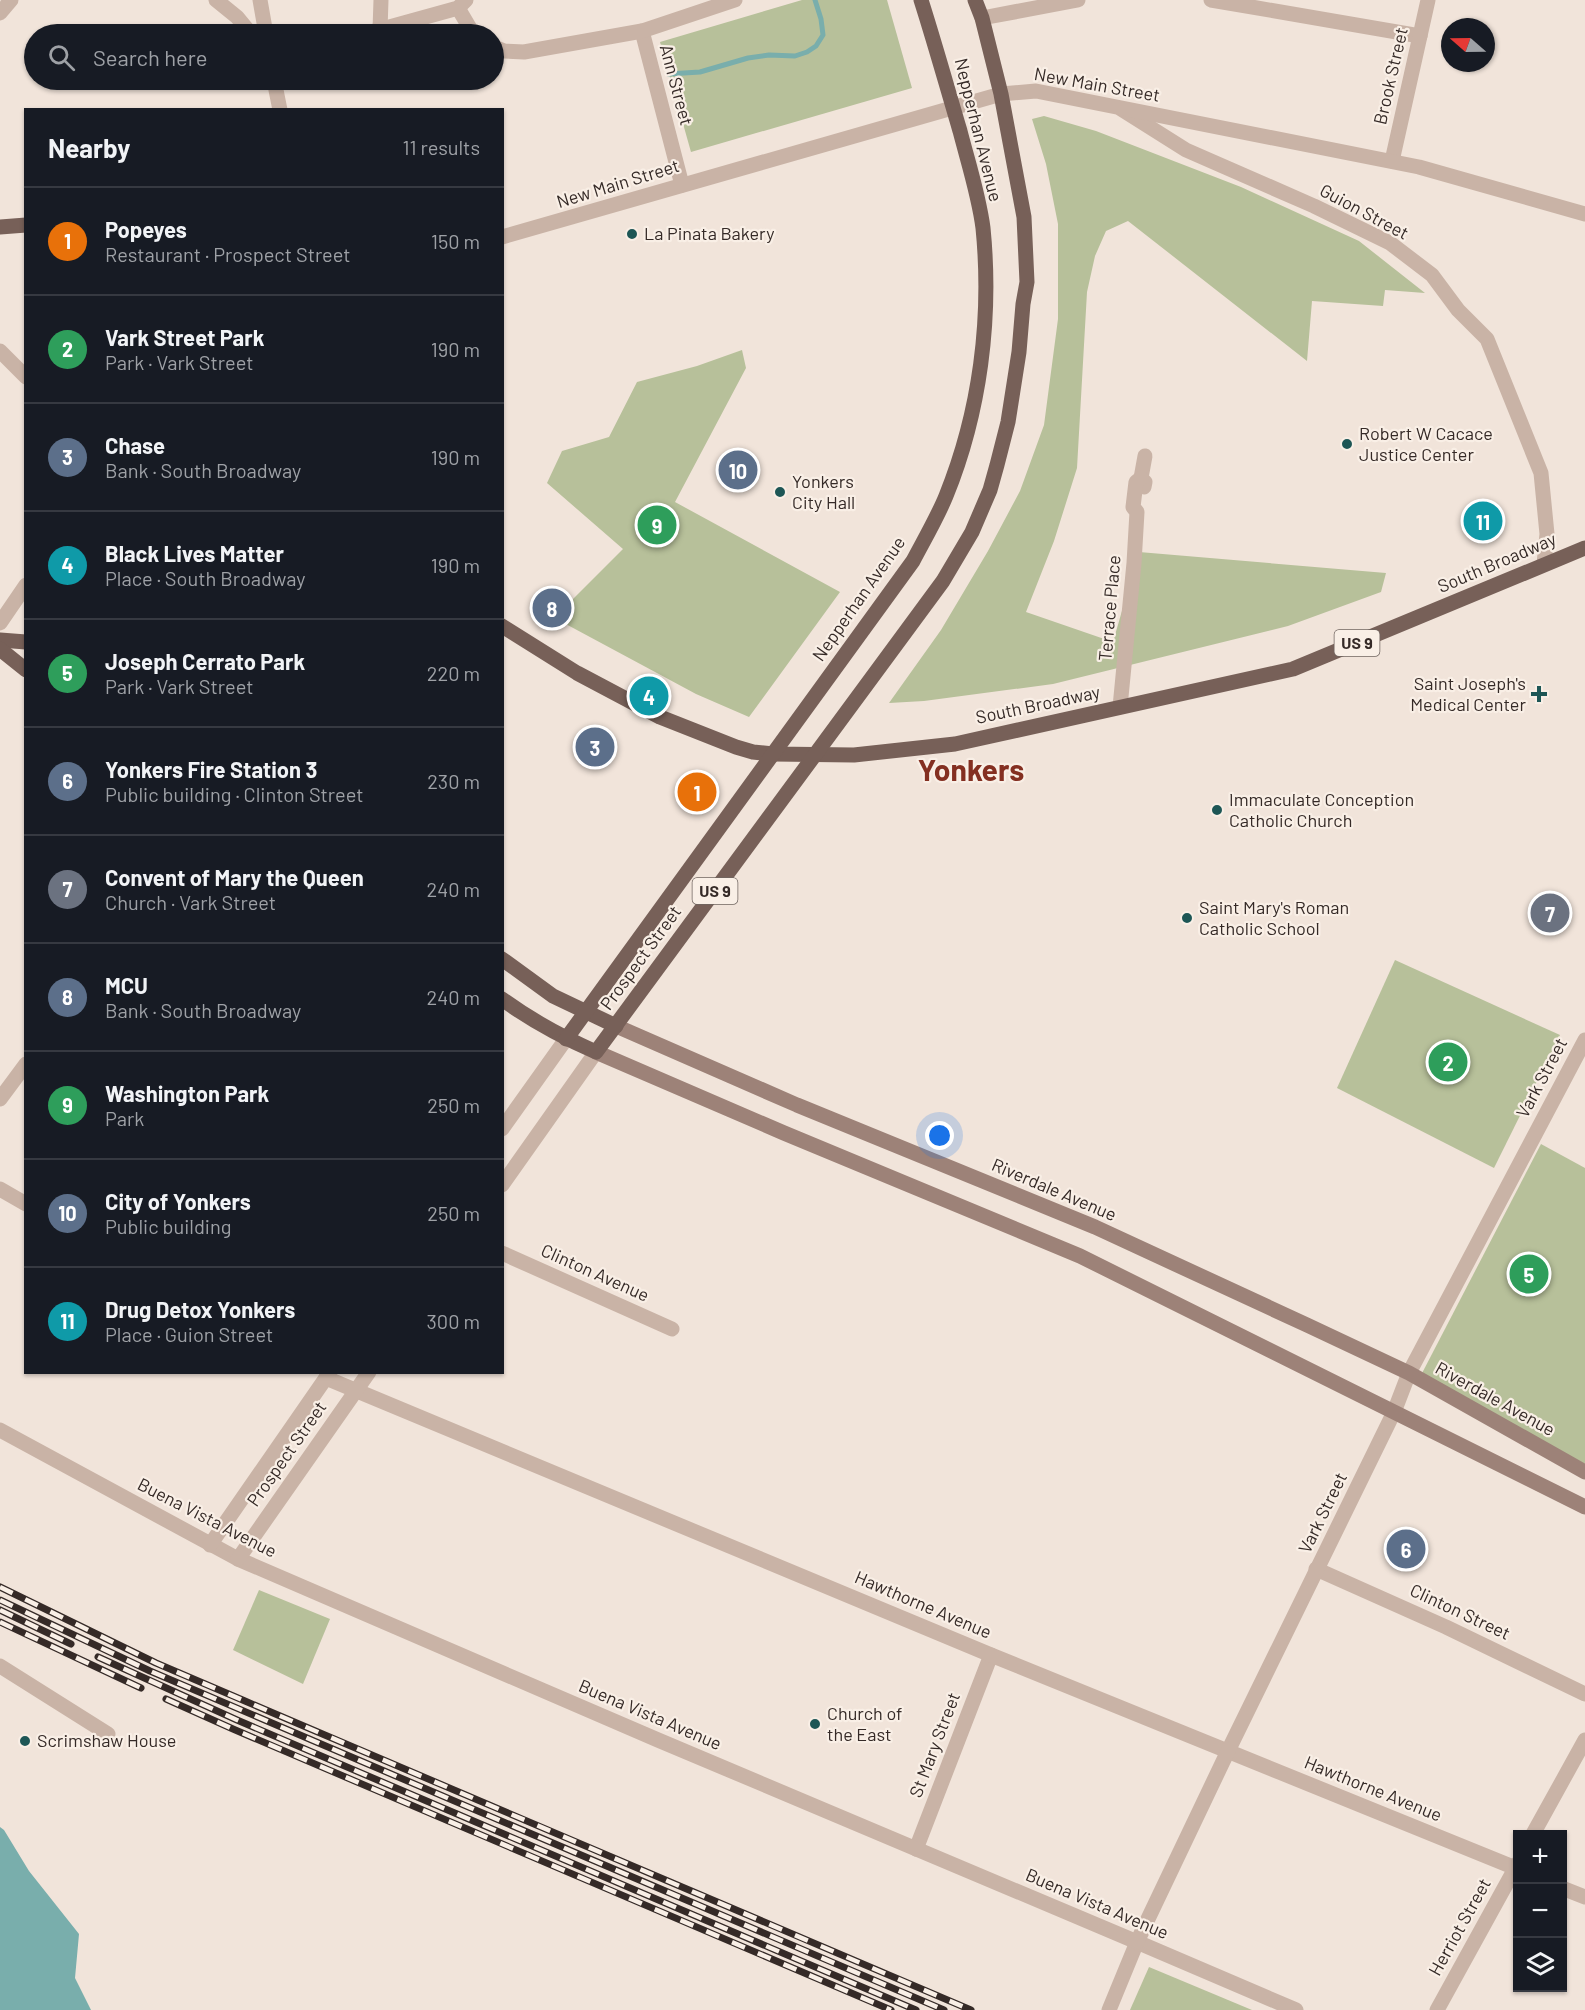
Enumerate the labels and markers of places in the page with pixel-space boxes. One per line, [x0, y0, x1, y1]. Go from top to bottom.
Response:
place label: La Pinata Bakery [644, 222, 774, 244]
marker: La Pinata Bakery [625, 227, 639, 241]
place label: Robert W Cacace Justice Center [1359, 422, 1493, 465]
marker: Robert W Cacace Justice Center [1340, 437, 1354, 451]
pin: 10 [718, 448, 758, 492]
place label: Yonkers City Hall [792, 470, 855, 513]
marker: Yonkers City Hall [773, 485, 787, 499]
pin: 11 [1464, 498, 1502, 544]
pin: 9 [638, 502, 676, 548]
pin: 8 [532, 586, 572, 630]
place label: Saint Joseph's Medical Center [1410, 672, 1526, 715]
pin: 4 [630, 674, 668, 718]
marker: Saint Joseph's Medical Center [1530, 685, 1548, 703]
pin: 3 [576, 724, 614, 770]
pin: 1 [678, 770, 716, 814]
place label: Immaculate Conception Catholic Church [1229, 788, 1414, 831]
marker: Immaculate Conception Catholic Church [1210, 803, 1224, 817]
pin: 7 [1530, 890, 1570, 936]
place label: Saint Mary's Roman Catholic School [1199, 896, 1349, 939]
marker: Saint Mary's Roman Catholic School [1180, 911, 1194, 925]
pin: 2 [1428, 1040, 1468, 1084]
pin: 5 [1510, 1252, 1549, 1296]
pin: 6 [1386, 1526, 1426, 1572]
place label: Church of the East [827, 1702, 903, 1745]
marker: Church of the East [808, 1717, 822, 1731]
place label: Scrimshaw House [37, 1729, 176, 1751]
marker: Scrimshaw House [18, 1734, 32, 1748]

